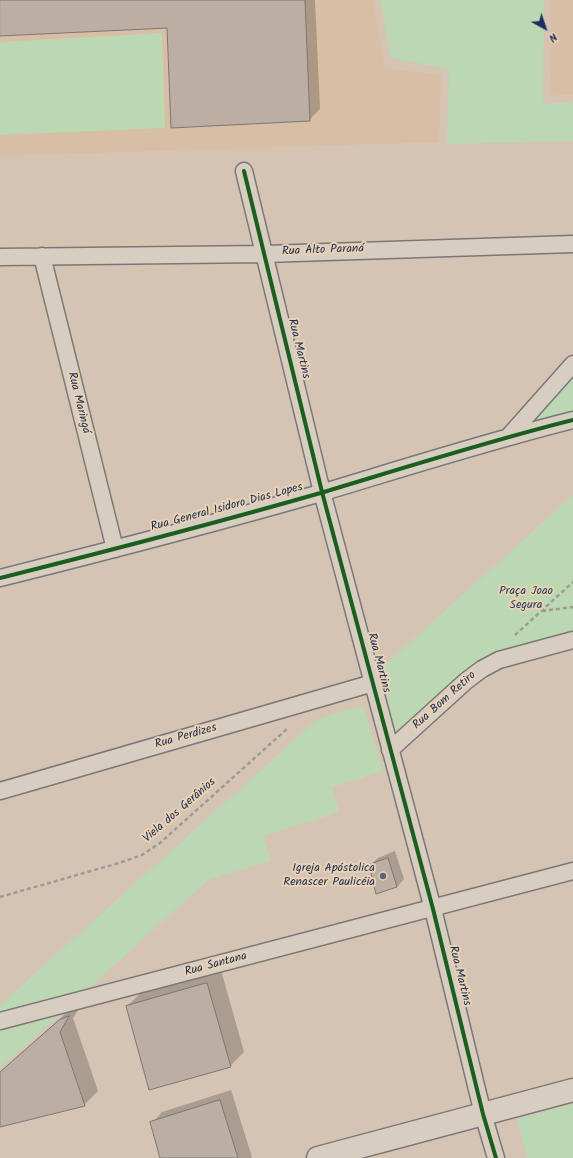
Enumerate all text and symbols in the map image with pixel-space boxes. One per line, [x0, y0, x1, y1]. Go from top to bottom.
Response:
north arrow [525, 8, 565, 48]
text: N [544, 28, 561, 46]
street label: Rua Alto Paraná [282, 242, 364, 260]
street label: Rua Martins [284, 318, 312, 380]
street label: Rua Maringá [63, 371, 93, 435]
street label: Rua General Isidoro Dias Lopes [149, 481, 305, 535]
park label: Praça Joao Segura [499, 585, 553, 613]
street label: Rua Martins [363, 632, 393, 694]
street label: Rua Bom Retiro [410, 669, 480, 733]
street label: Rua Perdizes [153, 721, 219, 753]
street label: Viela dos Gerânios [141, 776, 219, 846]
place label: Igreja Apóstolica Renascer Paulicéia [283, 862, 375, 890]
marker: Igreja Apóstolica Renascer Paulicéia [378, 871, 388, 881]
street label: Rua Martins [445, 945, 473, 1007]
street label: Rua Santana [183, 950, 249, 980]

